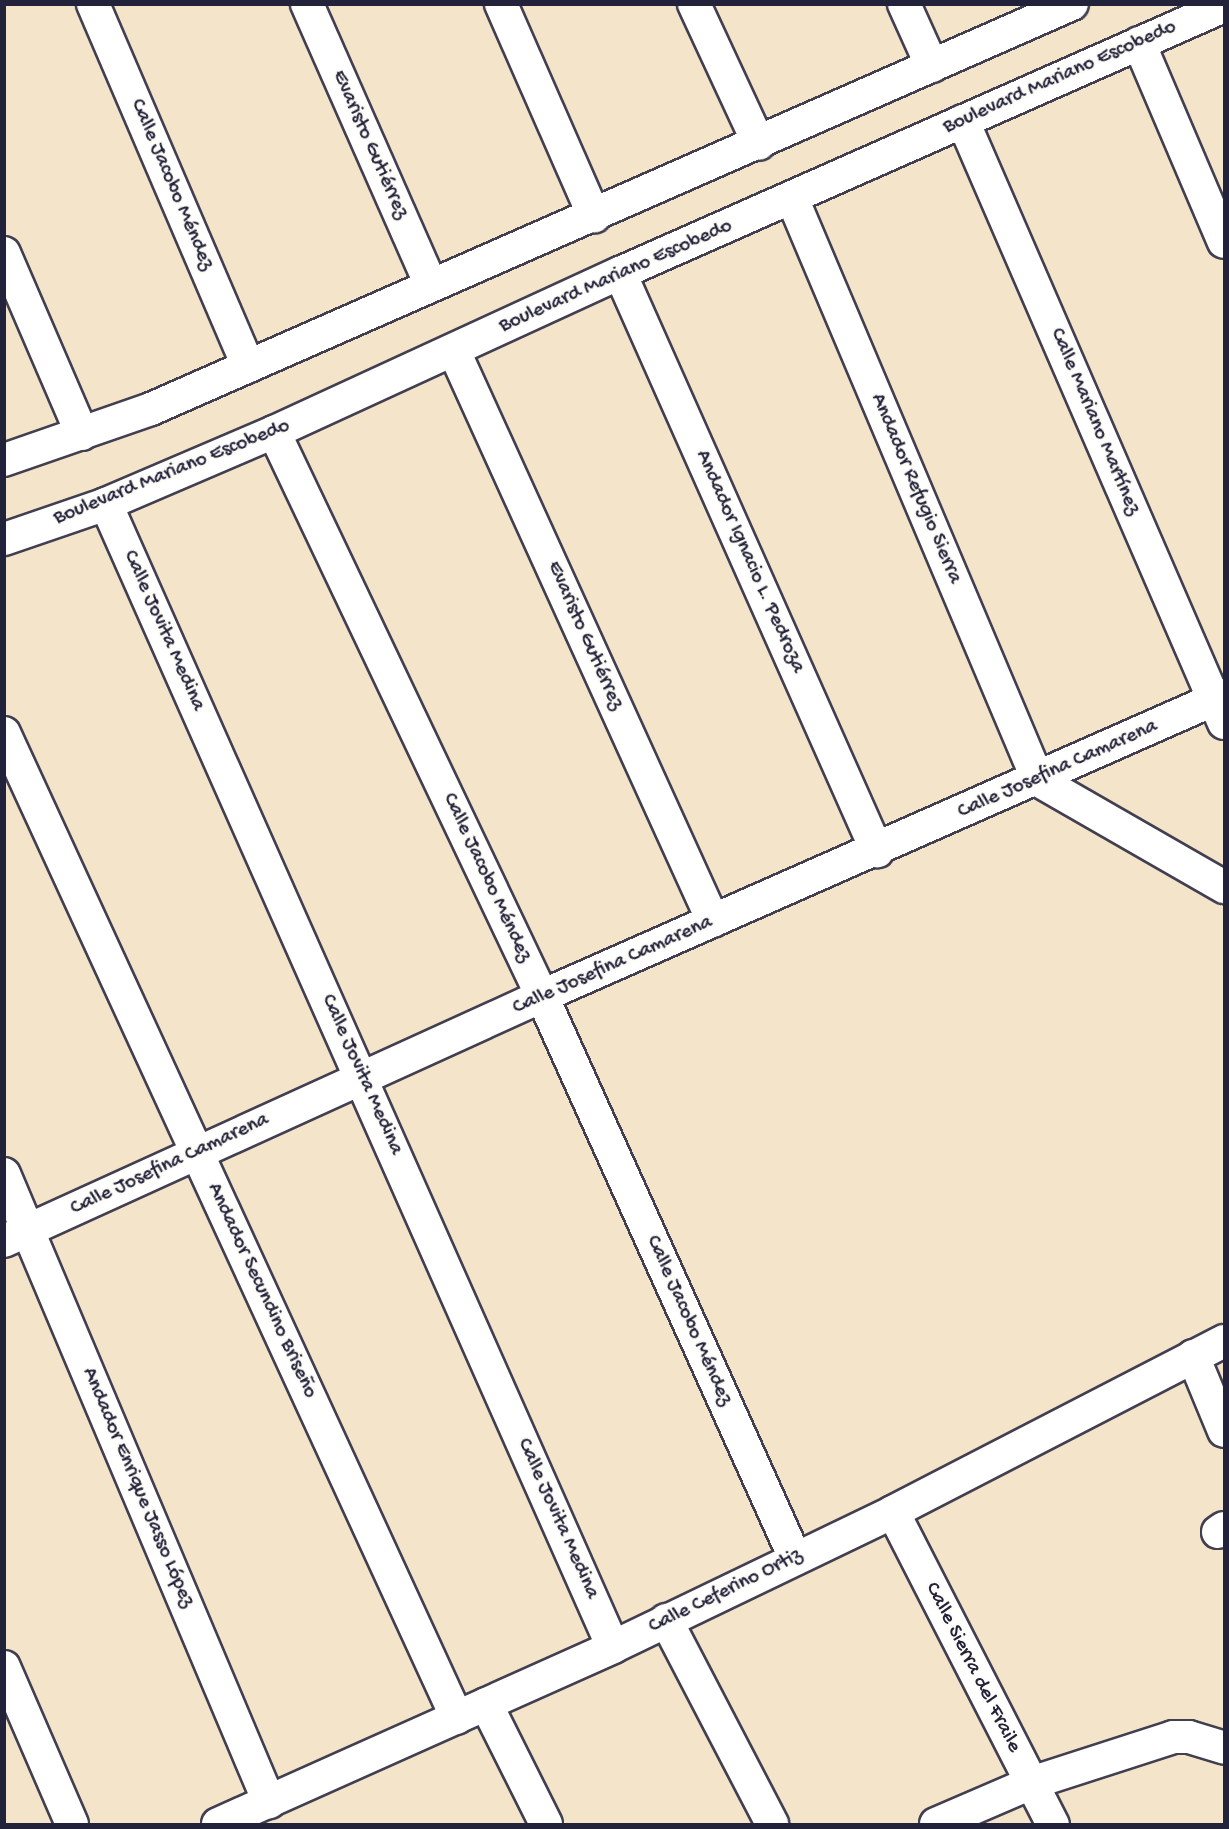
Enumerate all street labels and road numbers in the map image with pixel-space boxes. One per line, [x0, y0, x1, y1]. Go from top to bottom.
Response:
street label: Boulevard Mariano Escobedo [940, 15, 1180, 141]
street label: Evaristo Gutiérrez [325, 67, 413, 223]
street label: Calle Jacobo Méndez [124, 96, 218, 274]
street label: Boulevard Mariano Escobedo [496, 214, 736, 340]
street label: Calle Mariano Martínez [1043, 325, 1145, 519]
street label: Andador Refugio Sierra [864, 390, 966, 588]
street label: Boulevard Mariano Escobedo [50, 414, 294, 532]
street label: Andador Ignacio L. Pedroza [688, 447, 810, 677]
street label: Calle Jovita Medina [116, 547, 210, 715]
street label: Evaristo Gutiérrez [540, 558, 628, 714]
street label: Calle Josefina Camarena [954, 715, 1162, 825]
street label: Calle Jacobo Méndez [436, 789, 536, 967]
street label: Calle Josefina Camarena [509, 911, 717, 1021]
street label: Calle Jovita Medina [314, 991, 408, 1159]
street label: Calle Josefina Camarena [67, 1108, 273, 1222]
street label: Andador Secundino Briseño [200, 1179, 322, 1403]
street label: Calle Jacobo Méndez [639, 1232, 737, 1410]
street label: Andador Enrique Jasso López [75, 1364, 199, 1612]
street label: Calle Jovita Medina [510, 1435, 604, 1603]
street label: Calle Ceferino Ortiz [645, 1544, 807, 1640]
street label: Calle Sierra del Fraile [918, 1579, 1026, 1757]

